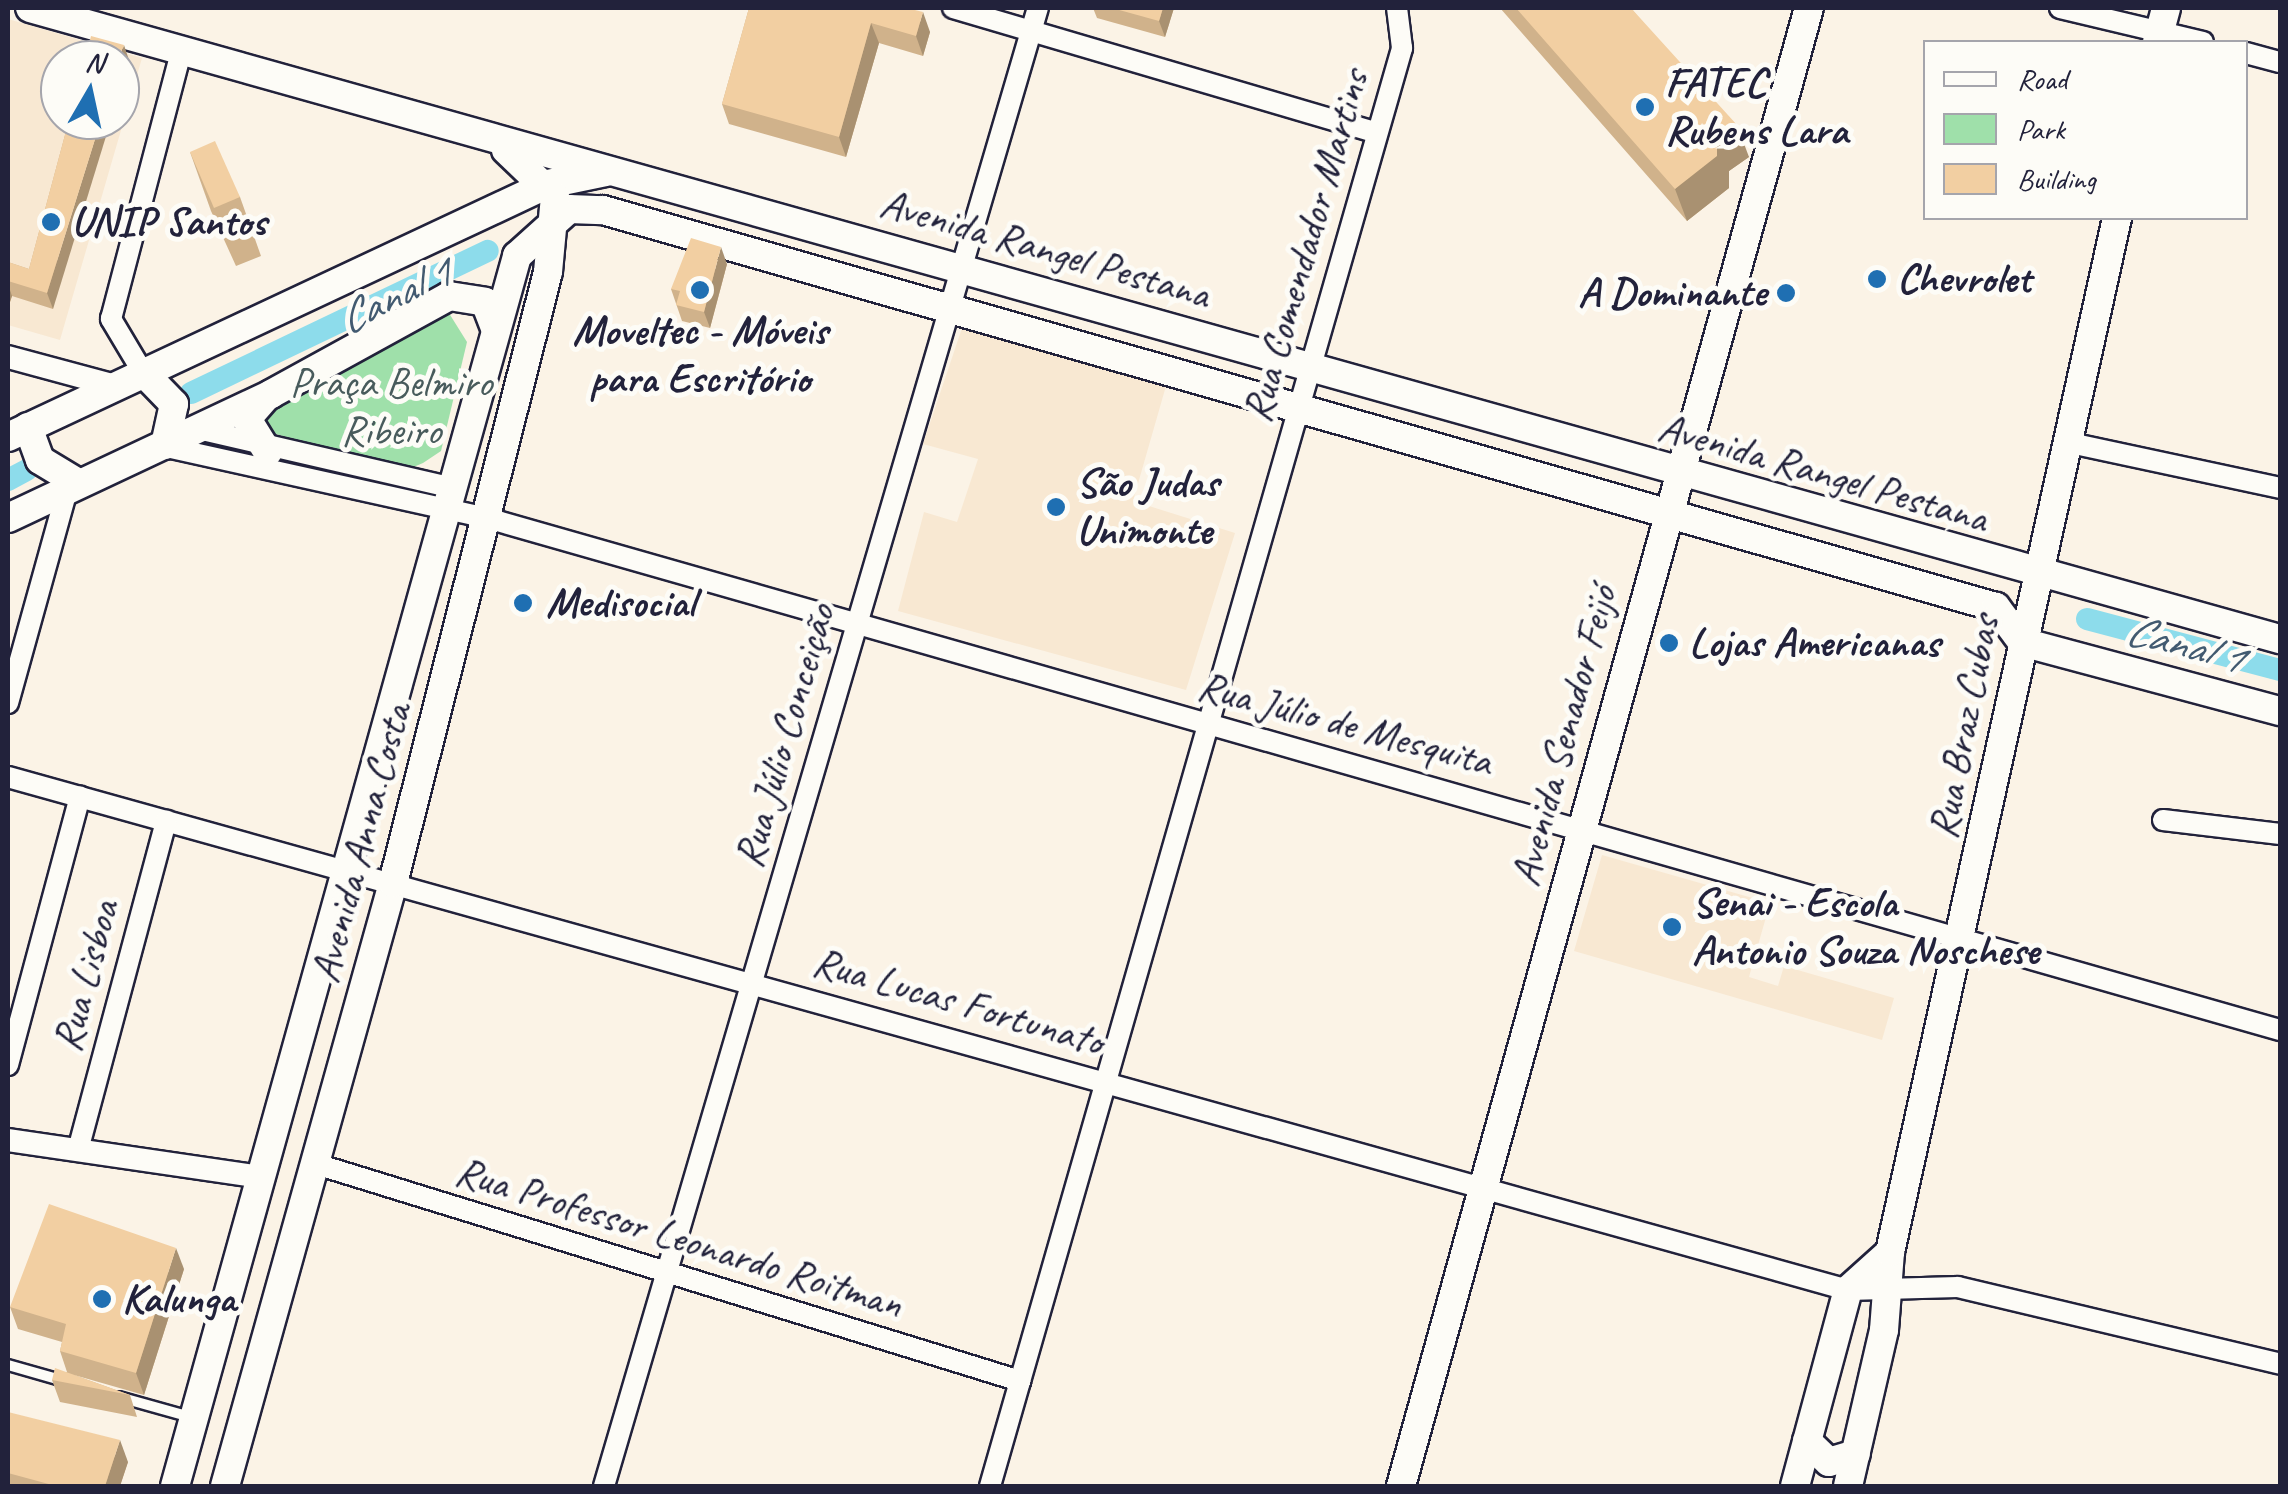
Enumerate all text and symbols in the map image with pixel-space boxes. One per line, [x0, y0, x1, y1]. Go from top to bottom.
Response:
north arrow [40, 40, 140, 140]
legend [1923, 40, 2248, 220]
text: N [83, 43, 106, 80]
place label: FATEC Rubens Lara [1665, 58, 1847, 156]
text: Road [2017, 60, 2067, 98]
street label: Rua Comendador Martins [1232, 64, 1380, 428]
marker: FATEC Rubens Lara [1634, 96, 1656, 118]
text: Park [2017, 110, 2065, 148]
text: Building [2017, 160, 2096, 198]
street label: Avenida Rangel Pestana [876, 178, 1214, 320]
place label: UNIP Santos [71, 197, 267, 247]
marker: UNIP Santos [40, 211, 62, 233]
water label: Canal 1 [329, 246, 459, 346]
place label: Chevrolet [1897, 254, 2031, 304]
place label: A Dominante [1578, 268, 1766, 318]
marker: Chevrolet [1866, 268, 1888, 290]
marker: Moveltec - Móveis para Escritório [689, 279, 711, 301]
marker: A Dominante [1775, 282, 1797, 304]
place label: Moveltec - Móveis para Escritório [573, 306, 827, 404]
park label: Praça Belmiro Ribeiro [290, 358, 492, 456]
street label: Avenida Rangel Pestana [1654, 402, 1992, 544]
place label: São Judas Unimonte [1076, 458, 1217, 556]
marker: São Judas Unimonte [1045, 496, 1067, 518]
place label: Medisocial [546, 578, 695, 628]
street label: Avenida Senador Feijó [1500, 581, 1628, 891]
marker: Medisocial [510, 590, 536, 616]
street label: Rua Júlio Conceição [724, 599, 846, 873]
water label: Canal 1 [2120, 603, 2248, 685]
street label: Rua Braz Cubas [1918, 611, 2010, 843]
place label: Lojas Americanas [1689, 618, 1942, 668]
marker: Lojas Americanas [1658, 632, 1680, 654]
street label: Rua Júlio de Mesquita [1193, 661, 1497, 787]
street label: Avenida Anna Costa [300, 698, 422, 988]
place label: Senai - Escola Antonio Souza Noschese [1692, 878, 2040, 976]
street label: Rua Lisboa [42, 895, 130, 1057]
marker: Senai - Escola Antonio Souza Noschese [1661, 916, 1683, 938]
street label: Rua Lucas Fortunato [810, 937, 1106, 1067]
street label: Rua Professor Leonardo Roitman [448, 1146, 910, 1330]
place label: Kalunga [122, 1274, 236, 1324]
marker: Kalunga [91, 1288, 113, 1310]

